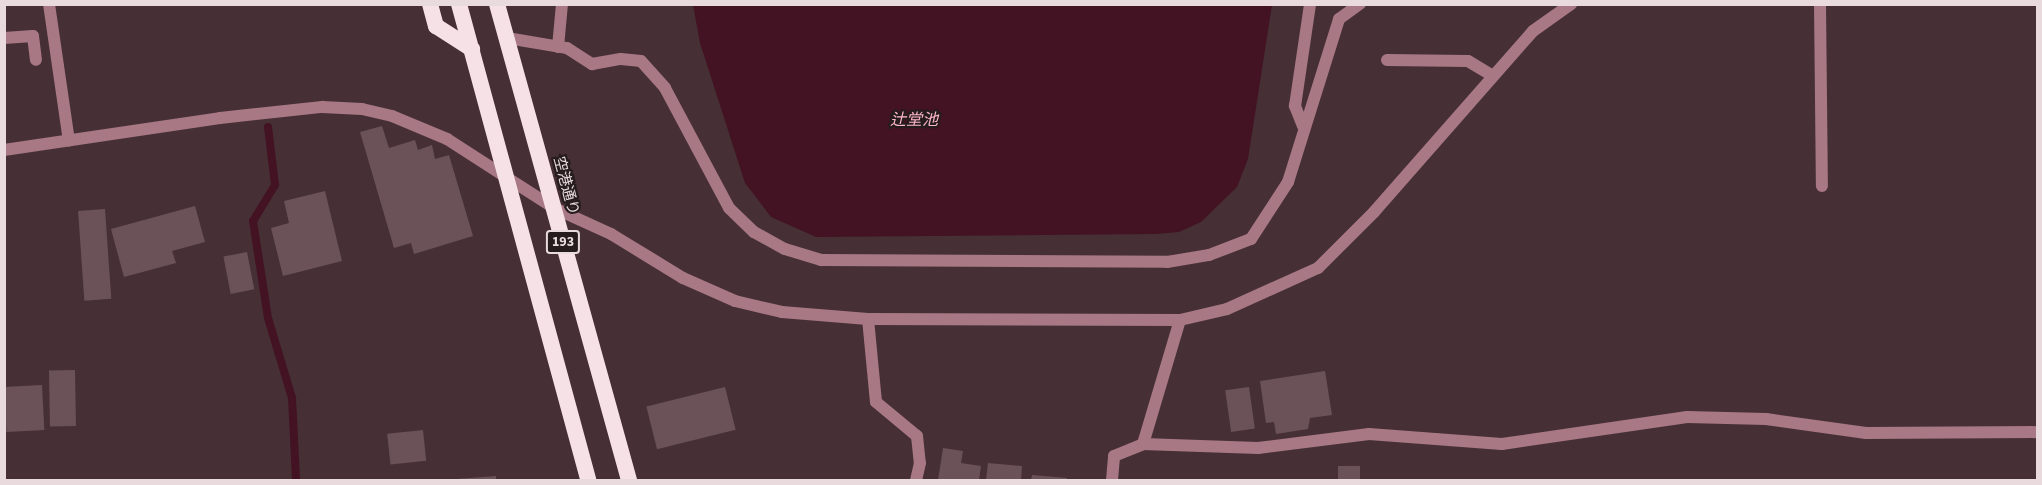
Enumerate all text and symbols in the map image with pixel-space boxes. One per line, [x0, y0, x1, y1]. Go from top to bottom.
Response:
water label: 辻堂池 [890, 110, 938, 130]
street label: 空港通り [550, 155, 582, 217]
road number: 193 [545, 231, 581, 253]

